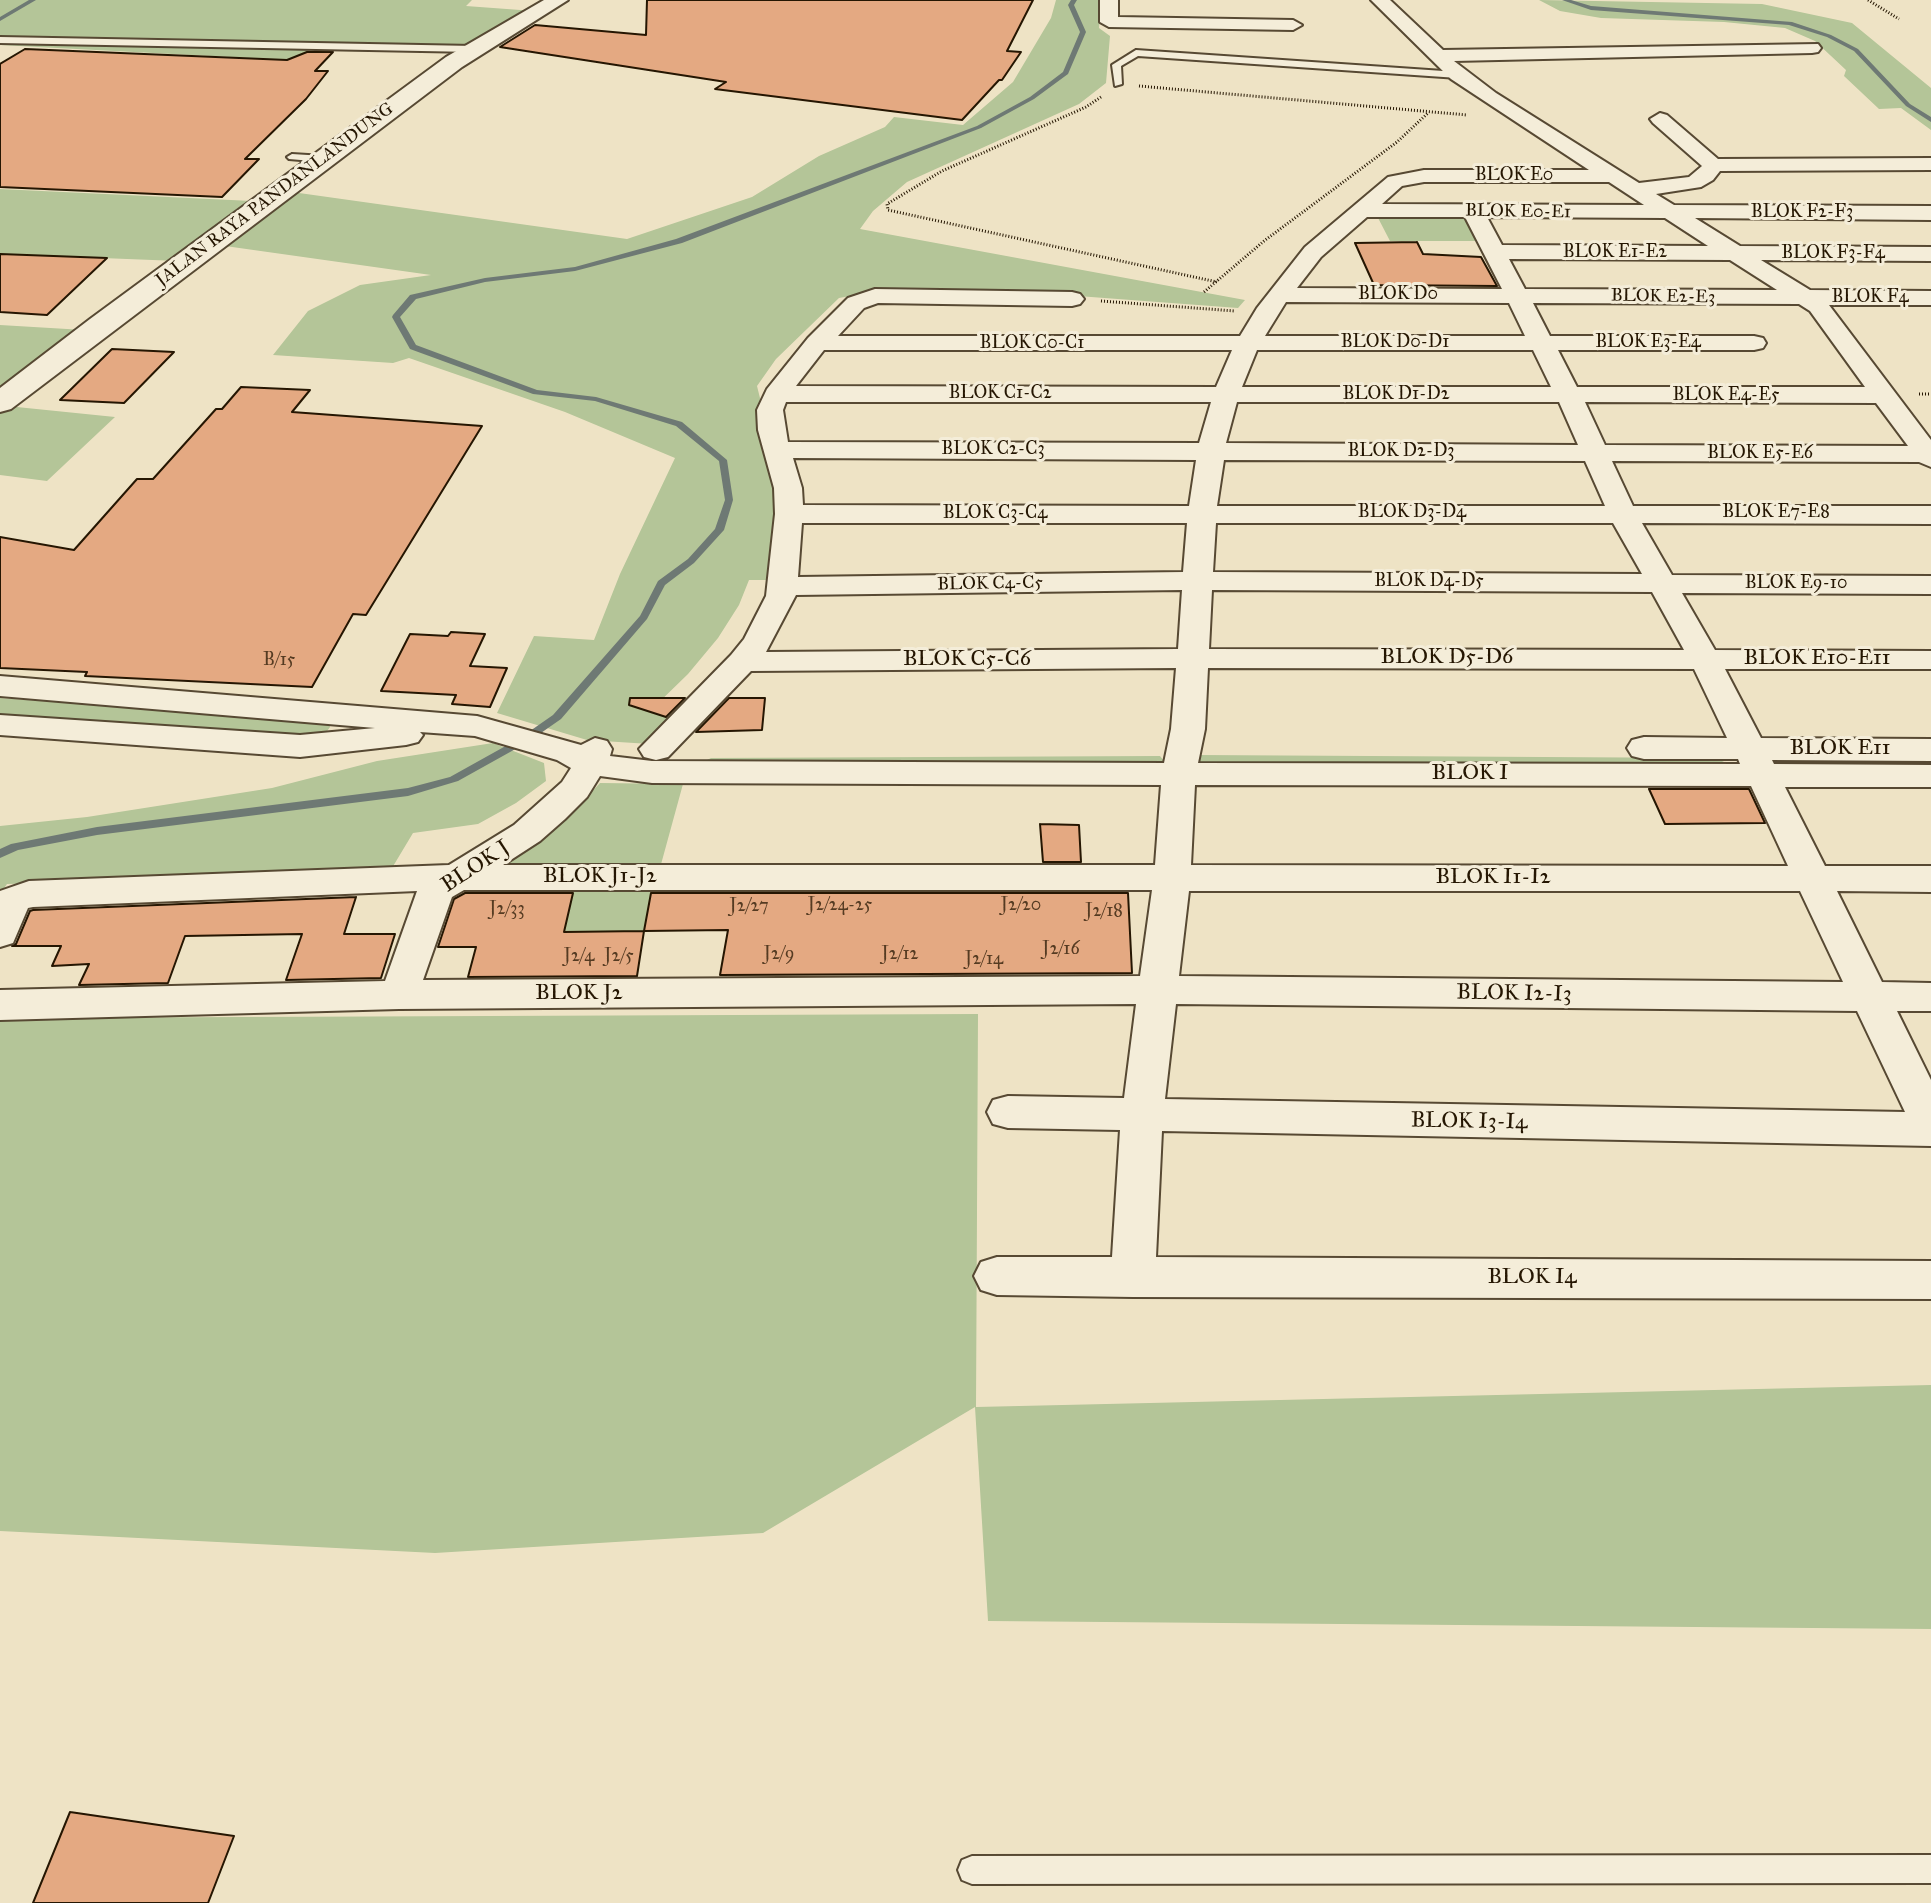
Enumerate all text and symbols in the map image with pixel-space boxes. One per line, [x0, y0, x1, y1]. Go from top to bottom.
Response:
street label: JALAN RAYA PANDANLANDUNG [152, 99, 398, 291]
street label: BLOK E0 [1475, 165, 1553, 187]
street label: BLOK E0-E1 [1465, 200, 1571, 224]
street label: BLOK F2-F3 [1751, 202, 1853, 224]
street label: BLOK E1-E2 [1563, 242, 1667, 264]
street label: BLOK F3-F4 [1781, 243, 1885, 265]
street label: BLOK D0 [1358, 284, 1438, 306]
street label: BLOK E2-E3 [1611, 285, 1715, 309]
street label: BLOK F4 [1831, 287, 1909, 309]
street label: BLOK D0-D1 [1341, 332, 1449, 354]
street label: BLOK E3-E4 [1595, 332, 1701, 354]
street label: BLOK C0-C1 [980, 333, 1084, 355]
street label: BLOK C1-C2 [948, 383, 1052, 405]
street label: BLOK D1-D2 [1342, 384, 1450, 406]
street label: BLOK E4-E5 [1673, 385, 1779, 407]
street label: BLOK C2-C3 [941, 439, 1045, 461]
street label: BLOK D2-D3 [1347, 441, 1455, 463]
street label: BLOK E5-E6 [1707, 443, 1813, 465]
street label: BLOK D3-D4 [1358, 502, 1466, 524]
street label: BLOK E7-E8 [1722, 502, 1830, 524]
street label: BLOK C3-C4 [943, 503, 1047, 525]
street label: BLOK D4-D5 [1374, 571, 1484, 593]
street label: BLOK C4-C5 [937, 572, 1043, 596]
street label: BLOK E9-10 [1745, 573, 1847, 595]
street label: BLOK D5-D6 [1381, 645, 1513, 671]
street label: BLOK E10-E11 [1744, 646, 1890, 672]
street label: BLOK C5-C6 [903, 647, 1031, 673]
house number: B/15 [263, 650, 295, 672]
street label: BLOK E11 [1790, 736, 1890, 762]
street label: BLOK I [1432, 761, 1508, 787]
street label: BLOK J [437, 835, 515, 899]
street label: BLOK J1-J2 [543, 864, 657, 890]
street label: BLOK I1-I2 [1436, 865, 1550, 891]
house number: J2/24-25 [808, 895, 872, 917]
house number: J2/20 [1001, 895, 1041, 917]
house number: J2/27 [730, 896, 768, 918]
house number: J2/33 [489, 899, 525, 921]
house number: J2/18 [1085, 901, 1123, 923]
house number: J2/16 [1042, 939, 1080, 961]
house number: J2/9 [764, 944, 794, 966]
house number: J2/12 [882, 944, 918, 966]
house number: J2/4 [564, 946, 594, 968]
house number: J2/5 [604, 946, 634, 968]
house number: J2/14 [965, 949, 1003, 971]
street label: BLOK I2-I3 [1456, 980, 1572, 1008]
street label: BLOK J2 [535, 981, 623, 1007]
street label: BLOK I3-I4 [1411, 1108, 1527, 1136]
street label: BLOK I4 [1487, 1265, 1577, 1291]

